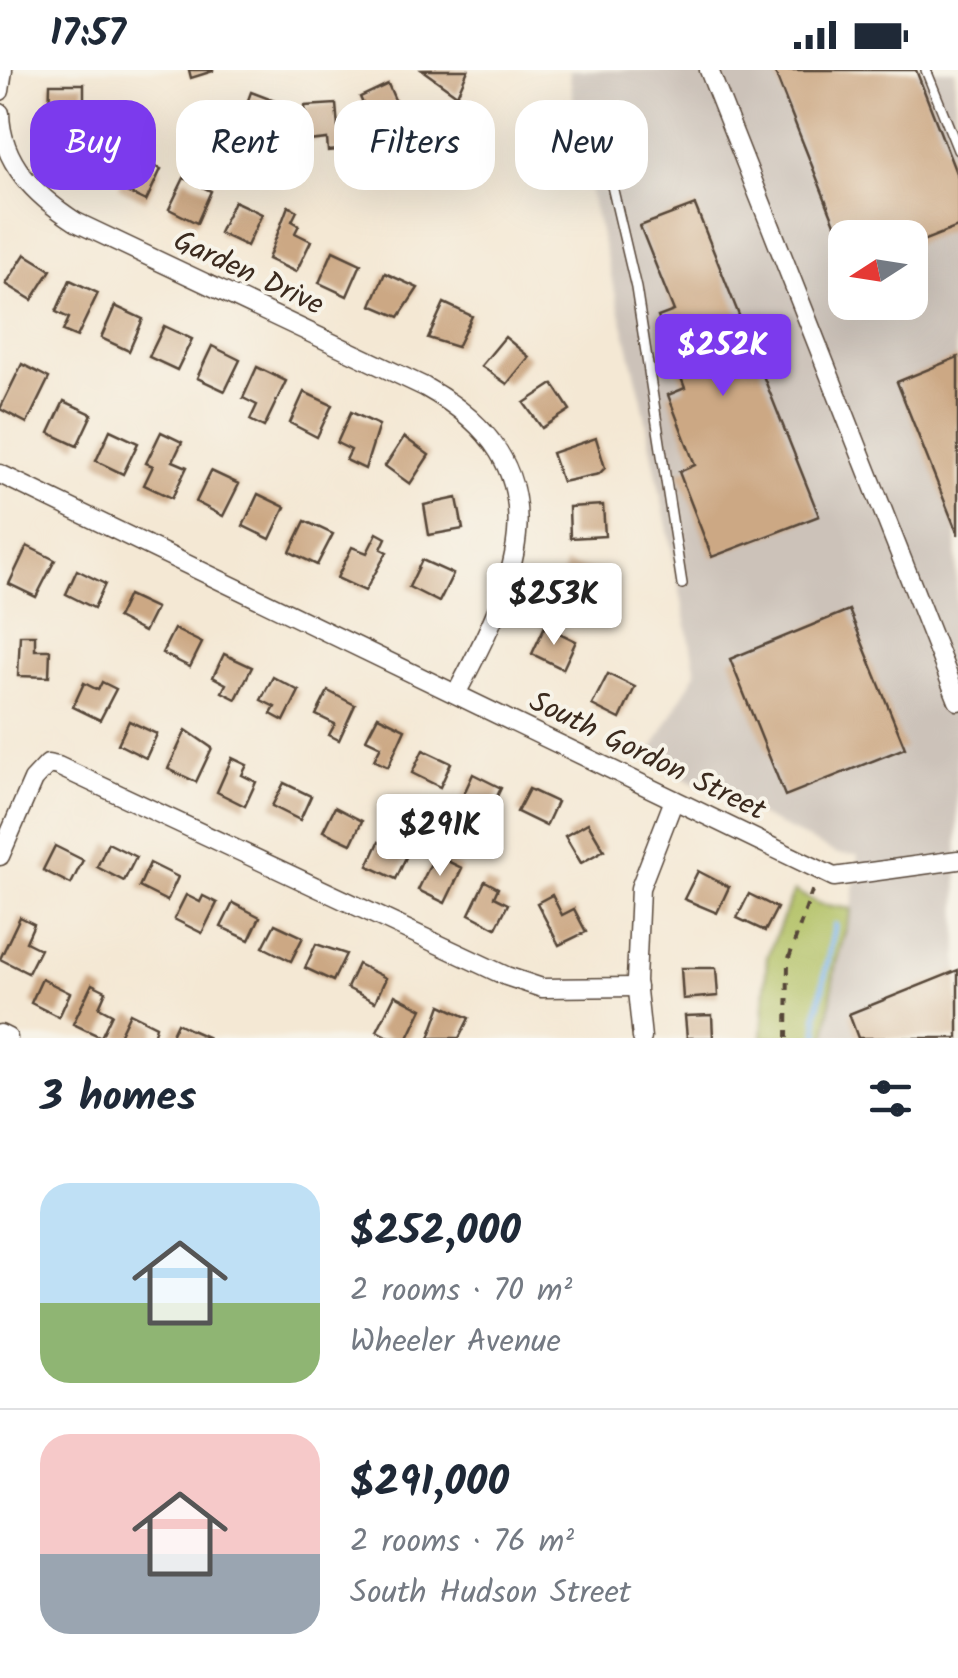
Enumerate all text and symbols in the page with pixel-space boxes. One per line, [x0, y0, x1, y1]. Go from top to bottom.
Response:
text: 17:57 [50, 5, 126, 65]
chip: Buy [30, 100, 156, 190]
chip: Rent [176, 100, 314, 190]
chip: Filters [334, 100, 495, 190]
chip: New [515, 100, 648, 190]
street label: Garden Drive [165, 218, 331, 330]
north arrow [828, 220, 928, 320]
map controls [828, 220, 928, 320]
pin: $252K [653, 314, 793, 399]
text: $252K [677, 321, 769, 372]
pin: $253K [484, 563, 624, 648]
text: $253K [509, 570, 599, 621]
street label: South Gordon Street [521, 679, 774, 835]
pin: $291K [370, 794, 510, 879]
text: $291K [399, 801, 481, 852]
text: 3 homes [40, 1065, 196, 1132]
icon: filters [863, 1071, 918, 1126]
text: $252,000 [350, 1199, 521, 1266]
icon: home [120, 1223, 240, 1343]
text: 2 rooms · 70 m² [350, 1266, 572, 1317]
text: Wheeler Avenue [350, 1317, 561, 1368]
text: $291,000 [350, 1450, 509, 1517]
icon: home [120, 1474, 240, 1594]
text: 2 rooms · 76 m² [350, 1517, 574, 1568]
text: South Hudson Street [350, 1568, 631, 1619]

